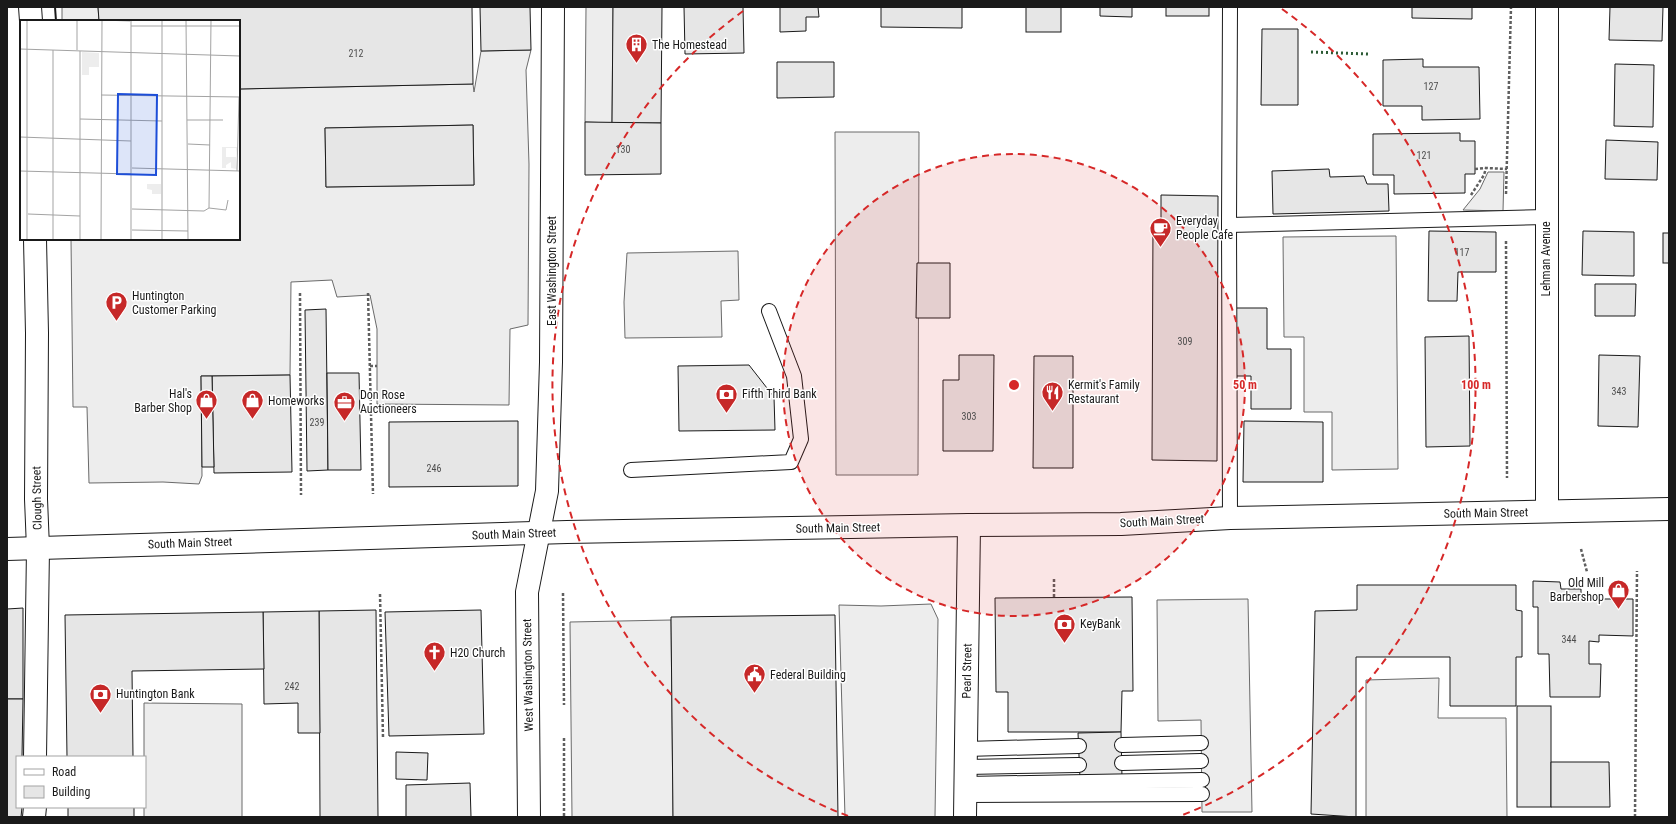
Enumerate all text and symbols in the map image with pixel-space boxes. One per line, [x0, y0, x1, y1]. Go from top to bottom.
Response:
inset map [20, 20, 240, 240]
building icon: The Homestead [624, 32, 650, 65]
place label: The Homestead [652, 38, 727, 52]
house number: 212 [349, 48, 363, 59]
house number: 127 [1424, 81, 1438, 92]
house number: 130 [616, 144, 630, 155]
house number: 121 [1417, 150, 1431, 161]
place label: Everyday People Cafe [1176, 214, 1233, 242]
cafe icon: Everyday People Cafe [1148, 215, 1174, 248]
street label: East Washington Street [545, 216, 559, 326]
street label: Lehman Avenue [1539, 221, 1553, 297]
house number: 117 [1455, 247, 1469, 258]
place label: Huntington Customer Parking [132, 289, 217, 317]
parking icon: Huntington Customer Parking [103, 290, 129, 323]
house number: 309 [1178, 336, 1192, 347]
centre of rings [1007, 378, 1021, 392]
place label: Kermit's Family Restaurant [1068, 378, 1140, 406]
text: 50 m [1233, 378, 1257, 392]
text: 100 m [1461, 378, 1491, 392]
restaurant icon: Kermit's Family Restaurant [1040, 379, 1066, 412]
bank icon: Fifth Third Bank [714, 381, 740, 414]
house number: 343 [1612, 386, 1626, 397]
place label: Hal's Barber Shop [134, 387, 192, 415]
place label: Fifth Third Bank [742, 387, 817, 401]
shop icon: Hal's Barber Shop [194, 388, 220, 421]
shop icon: Homeworks [239, 388, 265, 421]
place label: Don Rose Auctioneers [360, 388, 417, 416]
office icon: Don Rose Auctioneers [331, 389, 357, 422]
place label: Homeworks [268, 394, 324, 408]
house number: 303 [962, 411, 976, 422]
house number: 239 [310, 417, 324, 428]
house number: 246 [427, 463, 441, 474]
street label: Clough Street [29, 465, 45, 530]
street label: South Main Street [1444, 505, 1529, 521]
street label: South Main Street [1119, 512, 1205, 530]
street label: South Main Street [796, 520, 881, 536]
street label: South Main Street [472, 526, 557, 542]
street label: South Main Street [148, 535, 233, 551]
place label: Old Mill Barbershop [1550, 576, 1604, 604]
shop icon: Old Mill Barbershop [1606, 577, 1632, 610]
bank icon: KeyBank [1051, 611, 1077, 644]
place label: KeyBank [1080, 617, 1121, 631]
street label: West Washington Street [520, 618, 536, 732]
house number: 344 [1562, 634, 1576, 645]
church icon: H20 Church [422, 640, 448, 673]
street label: Pearl Street [960, 643, 974, 699]
place label: H20 Church [450, 646, 506, 660]
public building icon: Federal Building [741, 662, 767, 695]
place label: Federal Building [770, 668, 846, 682]
bank icon: Huntington Bank [87, 681, 113, 714]
house number: 242 [285, 681, 299, 692]
place label: Huntington Bank [116, 687, 195, 701]
legend [16, 756, 146, 808]
text: Road [52, 765, 76, 779]
text: Building [52, 785, 90, 799]

